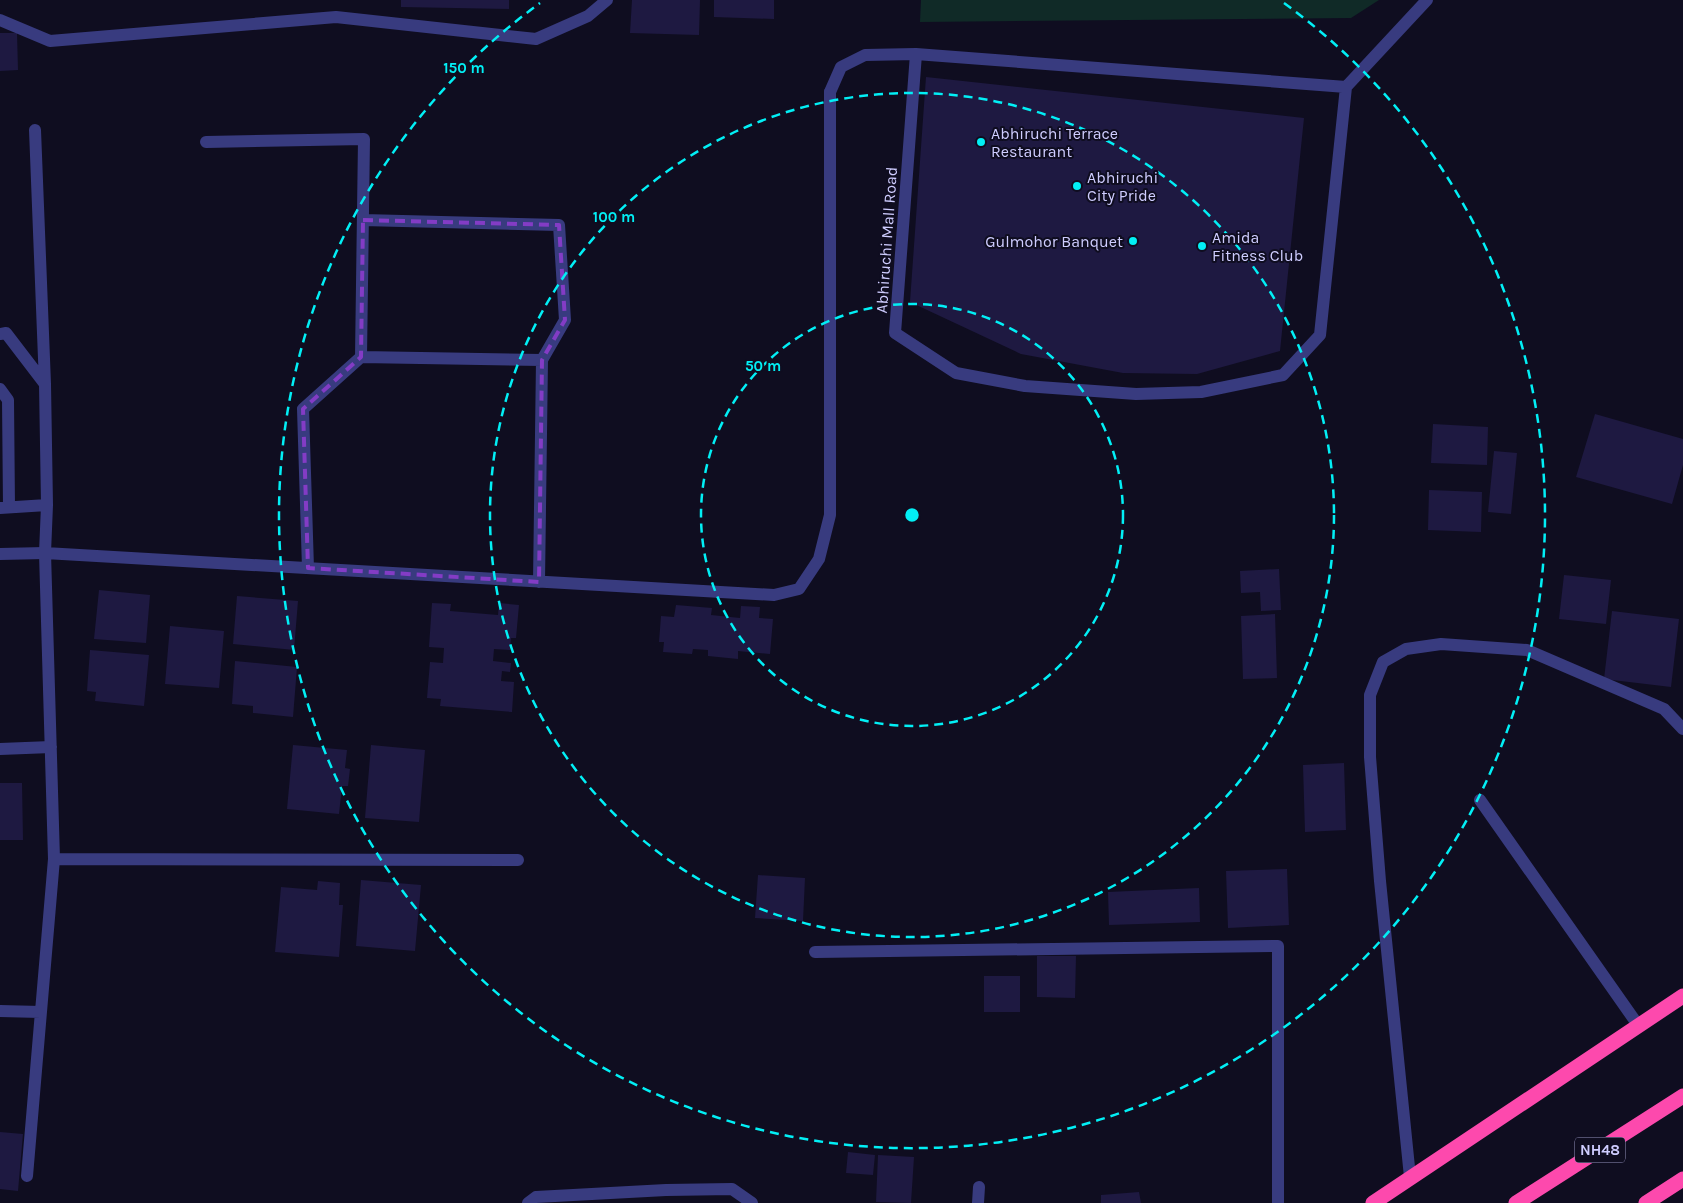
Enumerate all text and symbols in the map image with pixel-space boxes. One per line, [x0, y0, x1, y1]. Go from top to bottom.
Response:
text: 150 m [443, 59, 485, 77]
place label: Abhiruchi Terrace Restaurant [991, 124, 1118, 161]
marker: Abhiruchi Terrace Restaurant [975, 136, 987, 148]
street label: Abhiruchi Mall Road [872, 166, 901, 314]
place label: Abhiruchi City Pride [1087, 168, 1158, 205]
marker: Abhiruchi City Pride [1071, 180, 1083, 192]
text: 100 m [593, 208, 635, 226]
place label: Amida Fitness Club [1212, 228, 1303, 265]
place label: Gulmohor Banquet [985, 232, 1123, 251]
marker: Gulmohor Banquet [1127, 235, 1139, 247]
marker: Amida Fitness Club [1196, 240, 1208, 252]
text: 50 m [745, 357, 781, 375]
centre of rings [903, 506, 921, 524]
road number: NH48 [1575, 1138, 1625, 1162]

